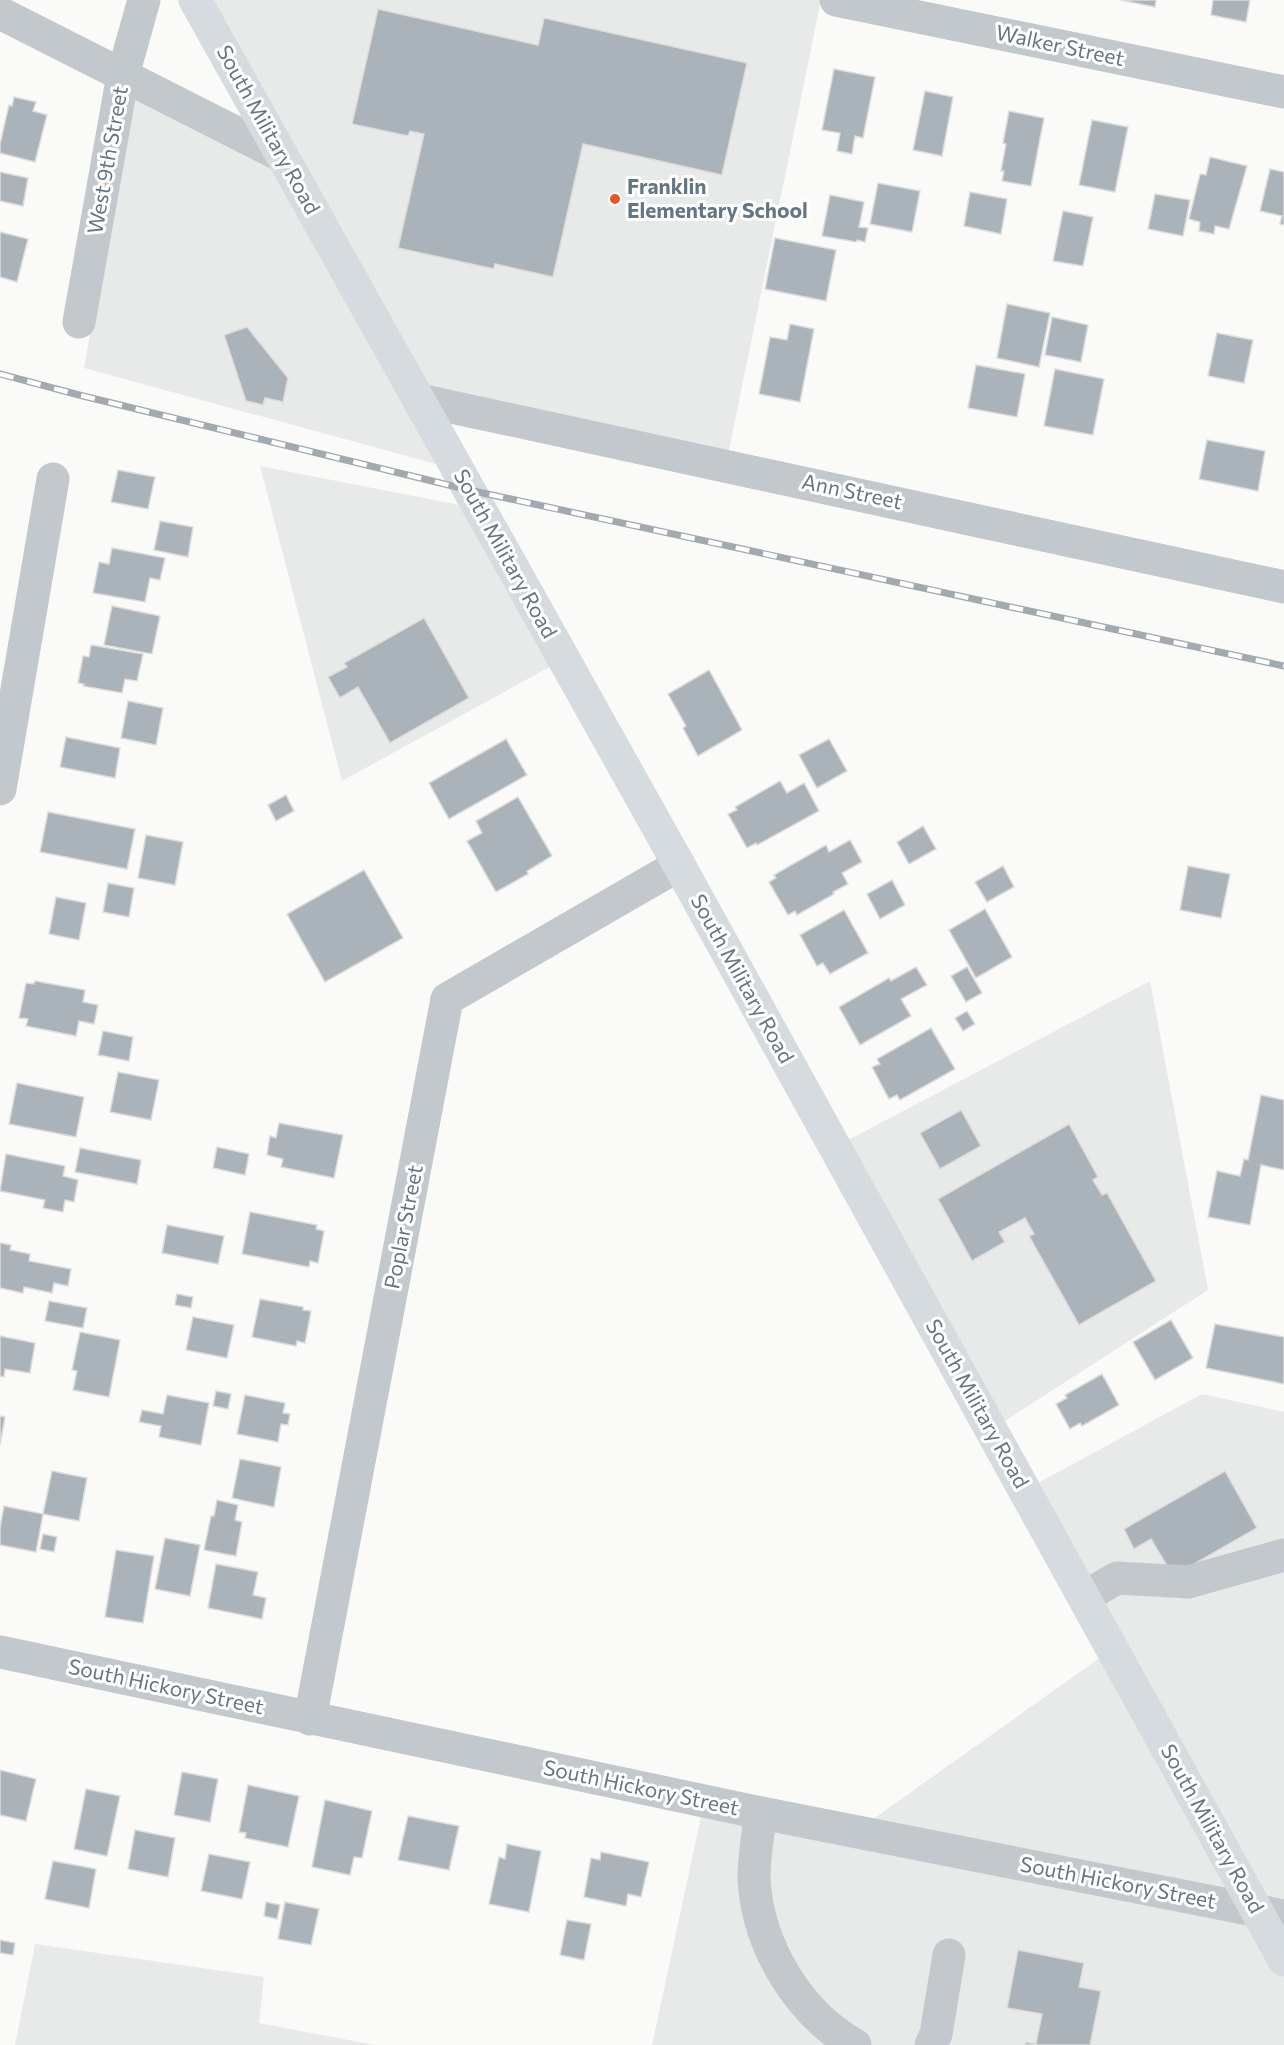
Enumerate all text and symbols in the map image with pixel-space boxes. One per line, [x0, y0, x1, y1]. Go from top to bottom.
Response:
street label: Walker Street [994, 19, 1127, 70]
street label: South Military Road [212, 40, 326, 218]
street label: West 9th Street [81, 84, 132, 236]
place label: Franklin Elementary School [627, 173, 808, 222]
marker: Franklin Elementary School [608, 192, 622, 206]
street label: South Military Road [449, 464, 563, 642]
street label: Ann Street [800, 468, 905, 513]
street label: South Military Road [686, 889, 800, 1067]
street label: Poplar Street [378, 1163, 427, 1291]
street label: South Military Road [921, 1314, 1035, 1492]
street label: South Hickory Street [66, 1653, 266, 1718]
street label: South Military Road [1156, 1739, 1270, 1917]
street label: South Hickory Street [541, 1754, 741, 1819]
street label: South Hickory Street [1018, 1850, 1218, 1913]

